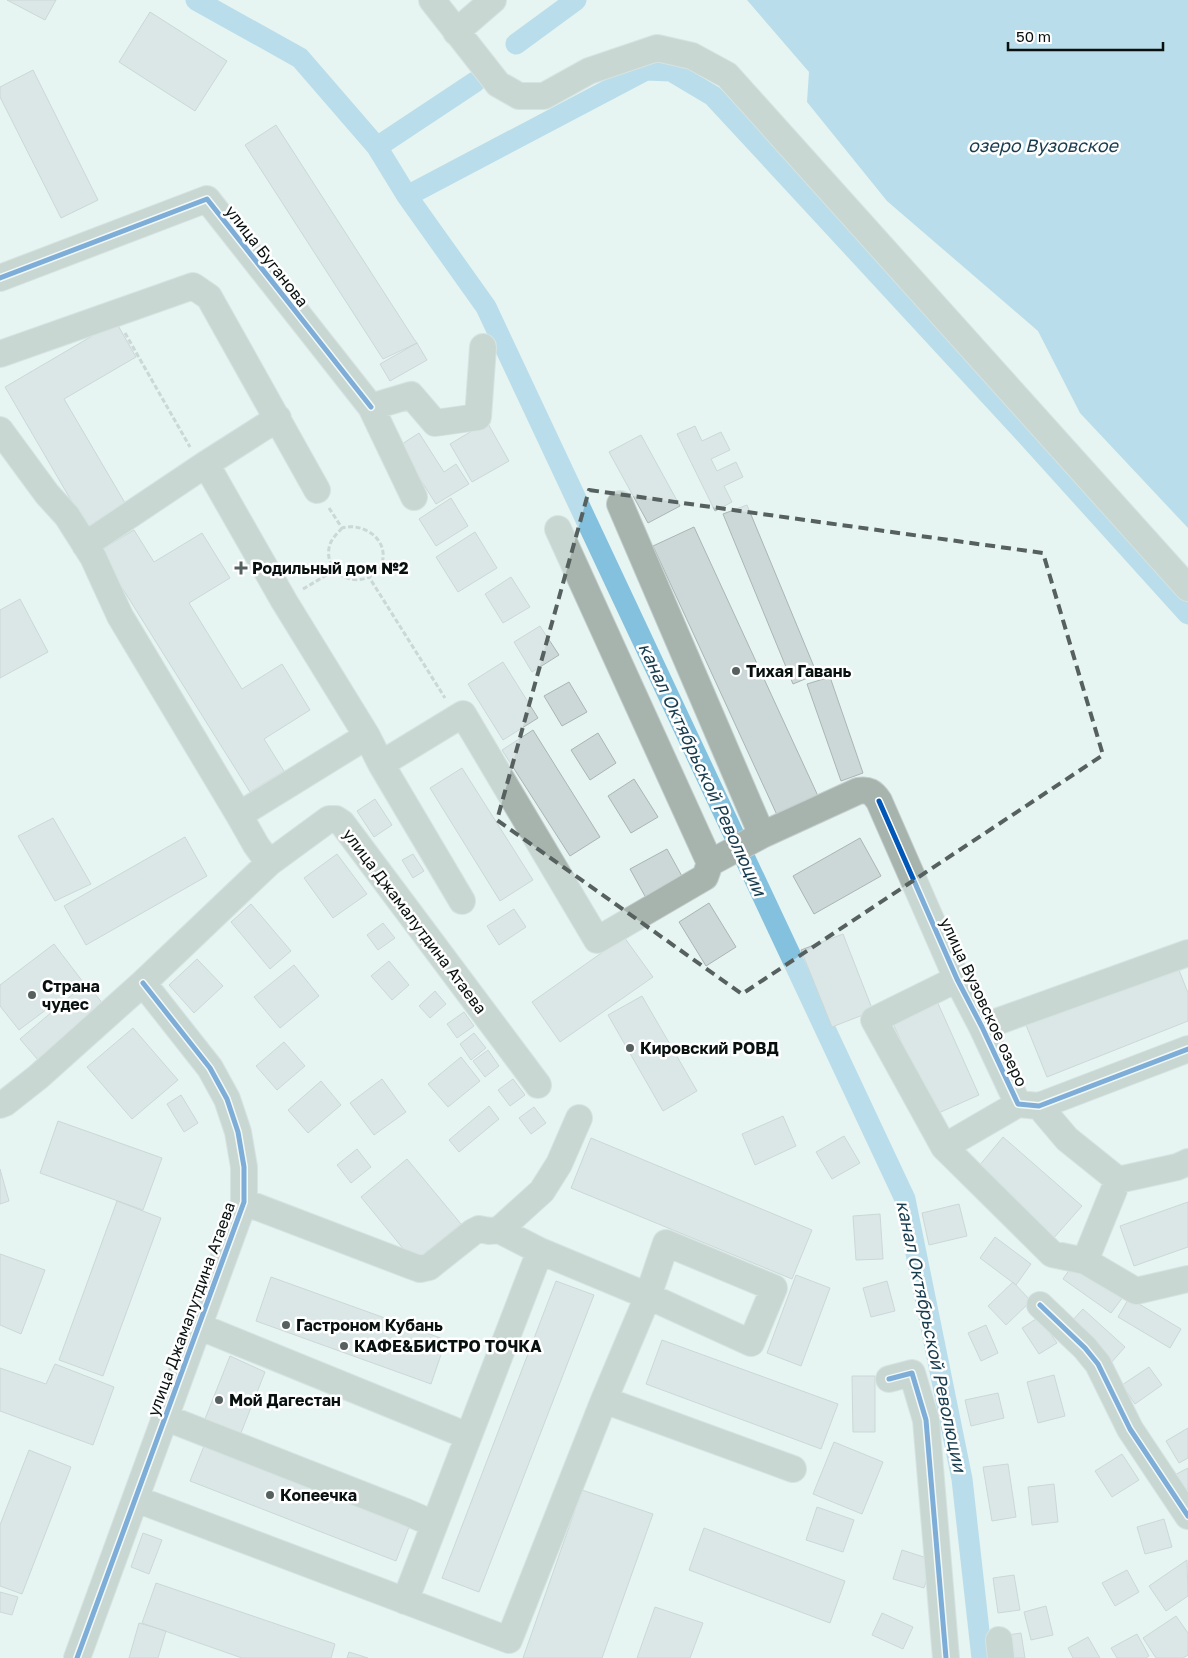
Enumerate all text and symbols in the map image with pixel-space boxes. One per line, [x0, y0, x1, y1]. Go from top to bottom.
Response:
scale bar [1008, 20, 1163, 52]
text: 50 m [1016, 27, 1051, 45]
water label: озеро Вузовское [968, 134, 1120, 156]
street label: улица Буганова [221, 201, 313, 311]
place label: Родильный дом №2 [252, 558, 409, 578]
marker: Родильный дом №2 [234, 561, 248, 575]
water label: канал Октябрьской Революции [634, 639, 772, 900]
place label: Тихая Гавань [746, 661, 851, 681]
marker: Тихая Гавань [730, 665, 742, 677]
street label: улица Джамалутдина Атаева [339, 824, 491, 1018]
street label: улица Вузовское озеро [936, 914, 1032, 1090]
place label: Страна чудес [42, 976, 100, 1014]
marker: Страна чудес [26, 989, 38, 1001]
place label: Кировский РОВД [640, 1038, 779, 1058]
marker: Кировский РОВД [624, 1042, 636, 1054]
water label: канал Октябрьской Революции [892, 1198, 972, 1475]
street label: улица Джамалутдина Атаева [143, 1199, 239, 1419]
place label: Гастроном Кубань [296, 1315, 443, 1335]
marker: Гастроном Кубань [280, 1319, 292, 1331]
place label: КАФЕ&БИСТРО ТОЧКА [354, 1336, 542, 1356]
marker: КАФЕ&БИСТРО ТОЧКА [338, 1340, 350, 1352]
place label: Мой Дагестан [229, 1390, 341, 1410]
marker: Мой Дагестан [213, 1394, 225, 1406]
place label: Копеечка [280, 1485, 357, 1505]
marker: Копеечка [264, 1489, 276, 1501]

